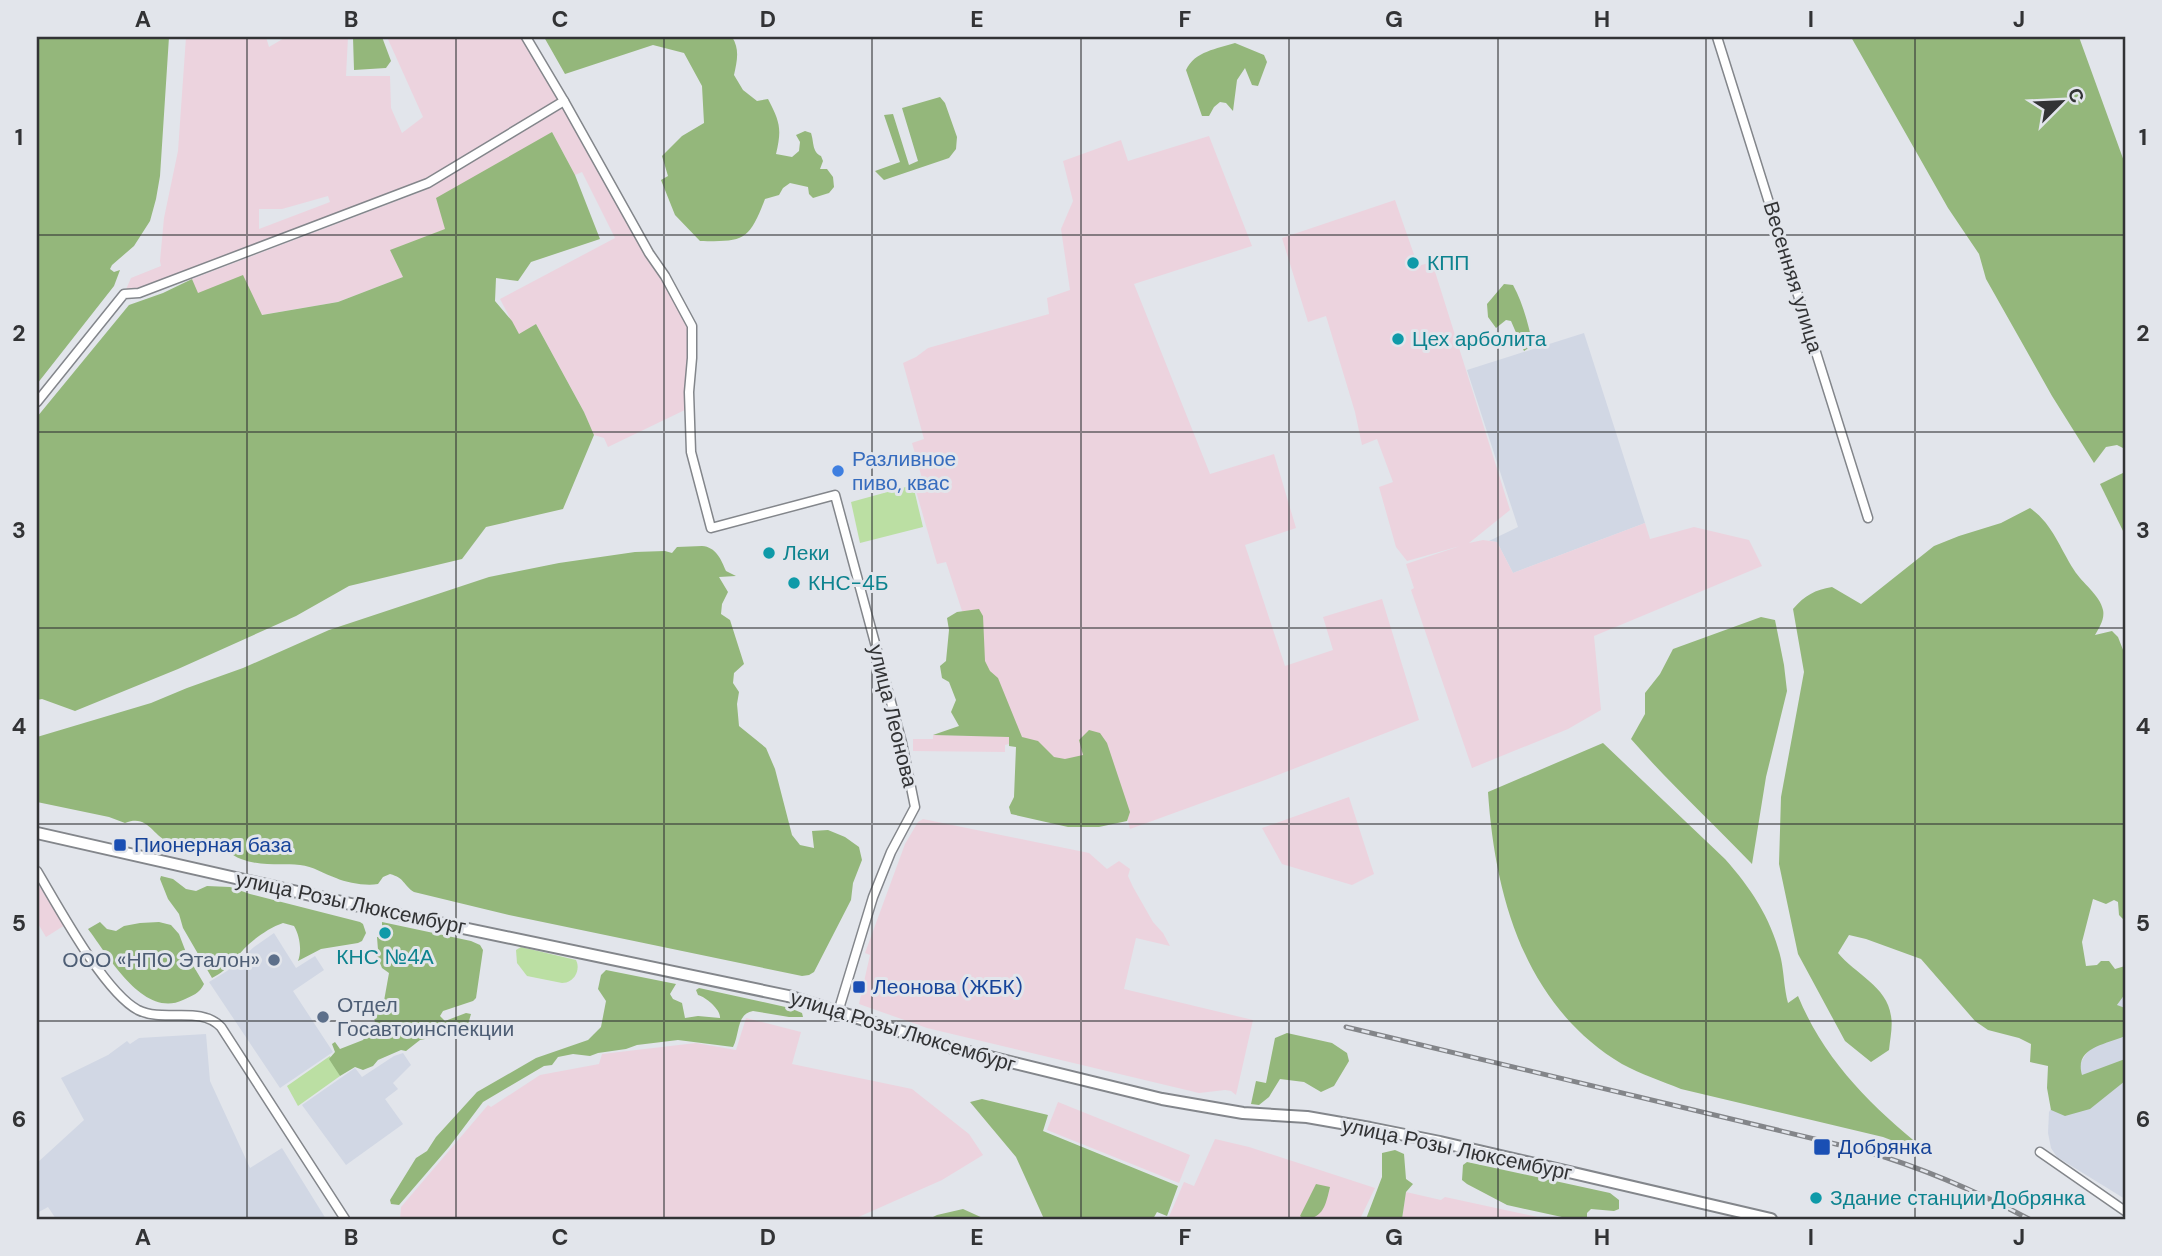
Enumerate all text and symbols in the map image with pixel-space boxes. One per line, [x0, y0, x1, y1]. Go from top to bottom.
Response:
text: A [135, 4, 151, 34]
text: B [344, 4, 358, 34]
text: C [552, 4, 568, 34]
text: D [760, 4, 776, 34]
text: E [970, 4, 984, 34]
text: F [1179, 4, 1192, 34]
text: G [1385, 4, 1403, 34]
text: H [1594, 4, 1610, 34]
text: I [1808, 4, 1814, 34]
text: J [2013, 4, 2025, 34]
north arrow [2025, 66, 2096, 136]
text: С [2062, 84, 2090, 107]
text: 1 [15, 122, 23, 152]
text: 1 [2139, 122, 2147, 152]
street label: Весенняя улица [1757, 198, 1829, 357]
place label: КПП [1427, 249, 1469, 277]
marker: КПП [1405, 255, 1421, 271]
text: 2 [12, 318, 26, 348]
text: 2 [2136, 318, 2150, 348]
place label: Цех арболита [1412, 325, 1547, 353]
marker: Цех арболита [1390, 331, 1406, 347]
place label: Разливное пиво, квас [852, 445, 956, 497]
marker: Разливное пиво, квас [830, 463, 846, 479]
text: 3 [12, 515, 26, 545]
text: 3 [2136, 515, 2150, 545]
place label: Леки [783, 539, 829, 567]
marker: Леки [761, 545, 777, 561]
place label: КНС-4Б [808, 569, 888, 597]
marker: КНС-4Б [786, 575, 802, 591]
street label: улица Леонова [862, 642, 924, 791]
text: 4 [12, 711, 27, 741]
text: 4 [2136, 711, 2151, 741]
place label: Пионерная база [134, 831, 292, 859]
marker: Пионерная база [112, 837, 128, 853]
street label: улица Розы Люксембург [233, 865, 469, 941]
text: 5 [12, 908, 26, 938]
text: 5 [2136, 908, 2150, 938]
marker: КНС №4А [377, 925, 393, 941]
place label: КНС №4А [336, 943, 434, 971]
place label: ООО «НПО Эталон» [62, 946, 260, 974]
marker: ООО «НПО Эталон» [266, 952, 282, 968]
place label: Леонова (ЖБК) [873, 973, 1023, 1001]
marker: Леонова (ЖБК) [851, 979, 867, 995]
street label: улица Розы Люксембург [787, 983, 1020, 1079]
place label: Отдел Госавтоинспекции [337, 991, 514, 1043]
marker: Отдел Госавтоинспекции [315, 1009, 331, 1025]
text: 6 [12, 1104, 26, 1134]
text: 6 [2136, 1104, 2150, 1134]
street label: улица Розы Люксембург [1339, 1111, 1575, 1187]
place label: Добрянка [1838, 1133, 1932, 1161]
marker: Добрянка [1812, 1137, 1832, 1157]
place label: Здание станции Добрянка [1830, 1184, 2086, 1212]
marker: Здание станции Добрянка [1808, 1190, 1824, 1206]
text: A [135, 1222, 151, 1252]
text: B [344, 1222, 358, 1252]
text: C [552, 1222, 568, 1252]
text: D [760, 1222, 776, 1252]
text: E [970, 1222, 984, 1252]
text: F [1179, 1222, 1192, 1252]
text: G [1385, 1222, 1403, 1252]
text: H [1594, 1222, 1610, 1252]
text: I [1808, 1222, 1814, 1252]
text: J [2013, 1222, 2025, 1252]

